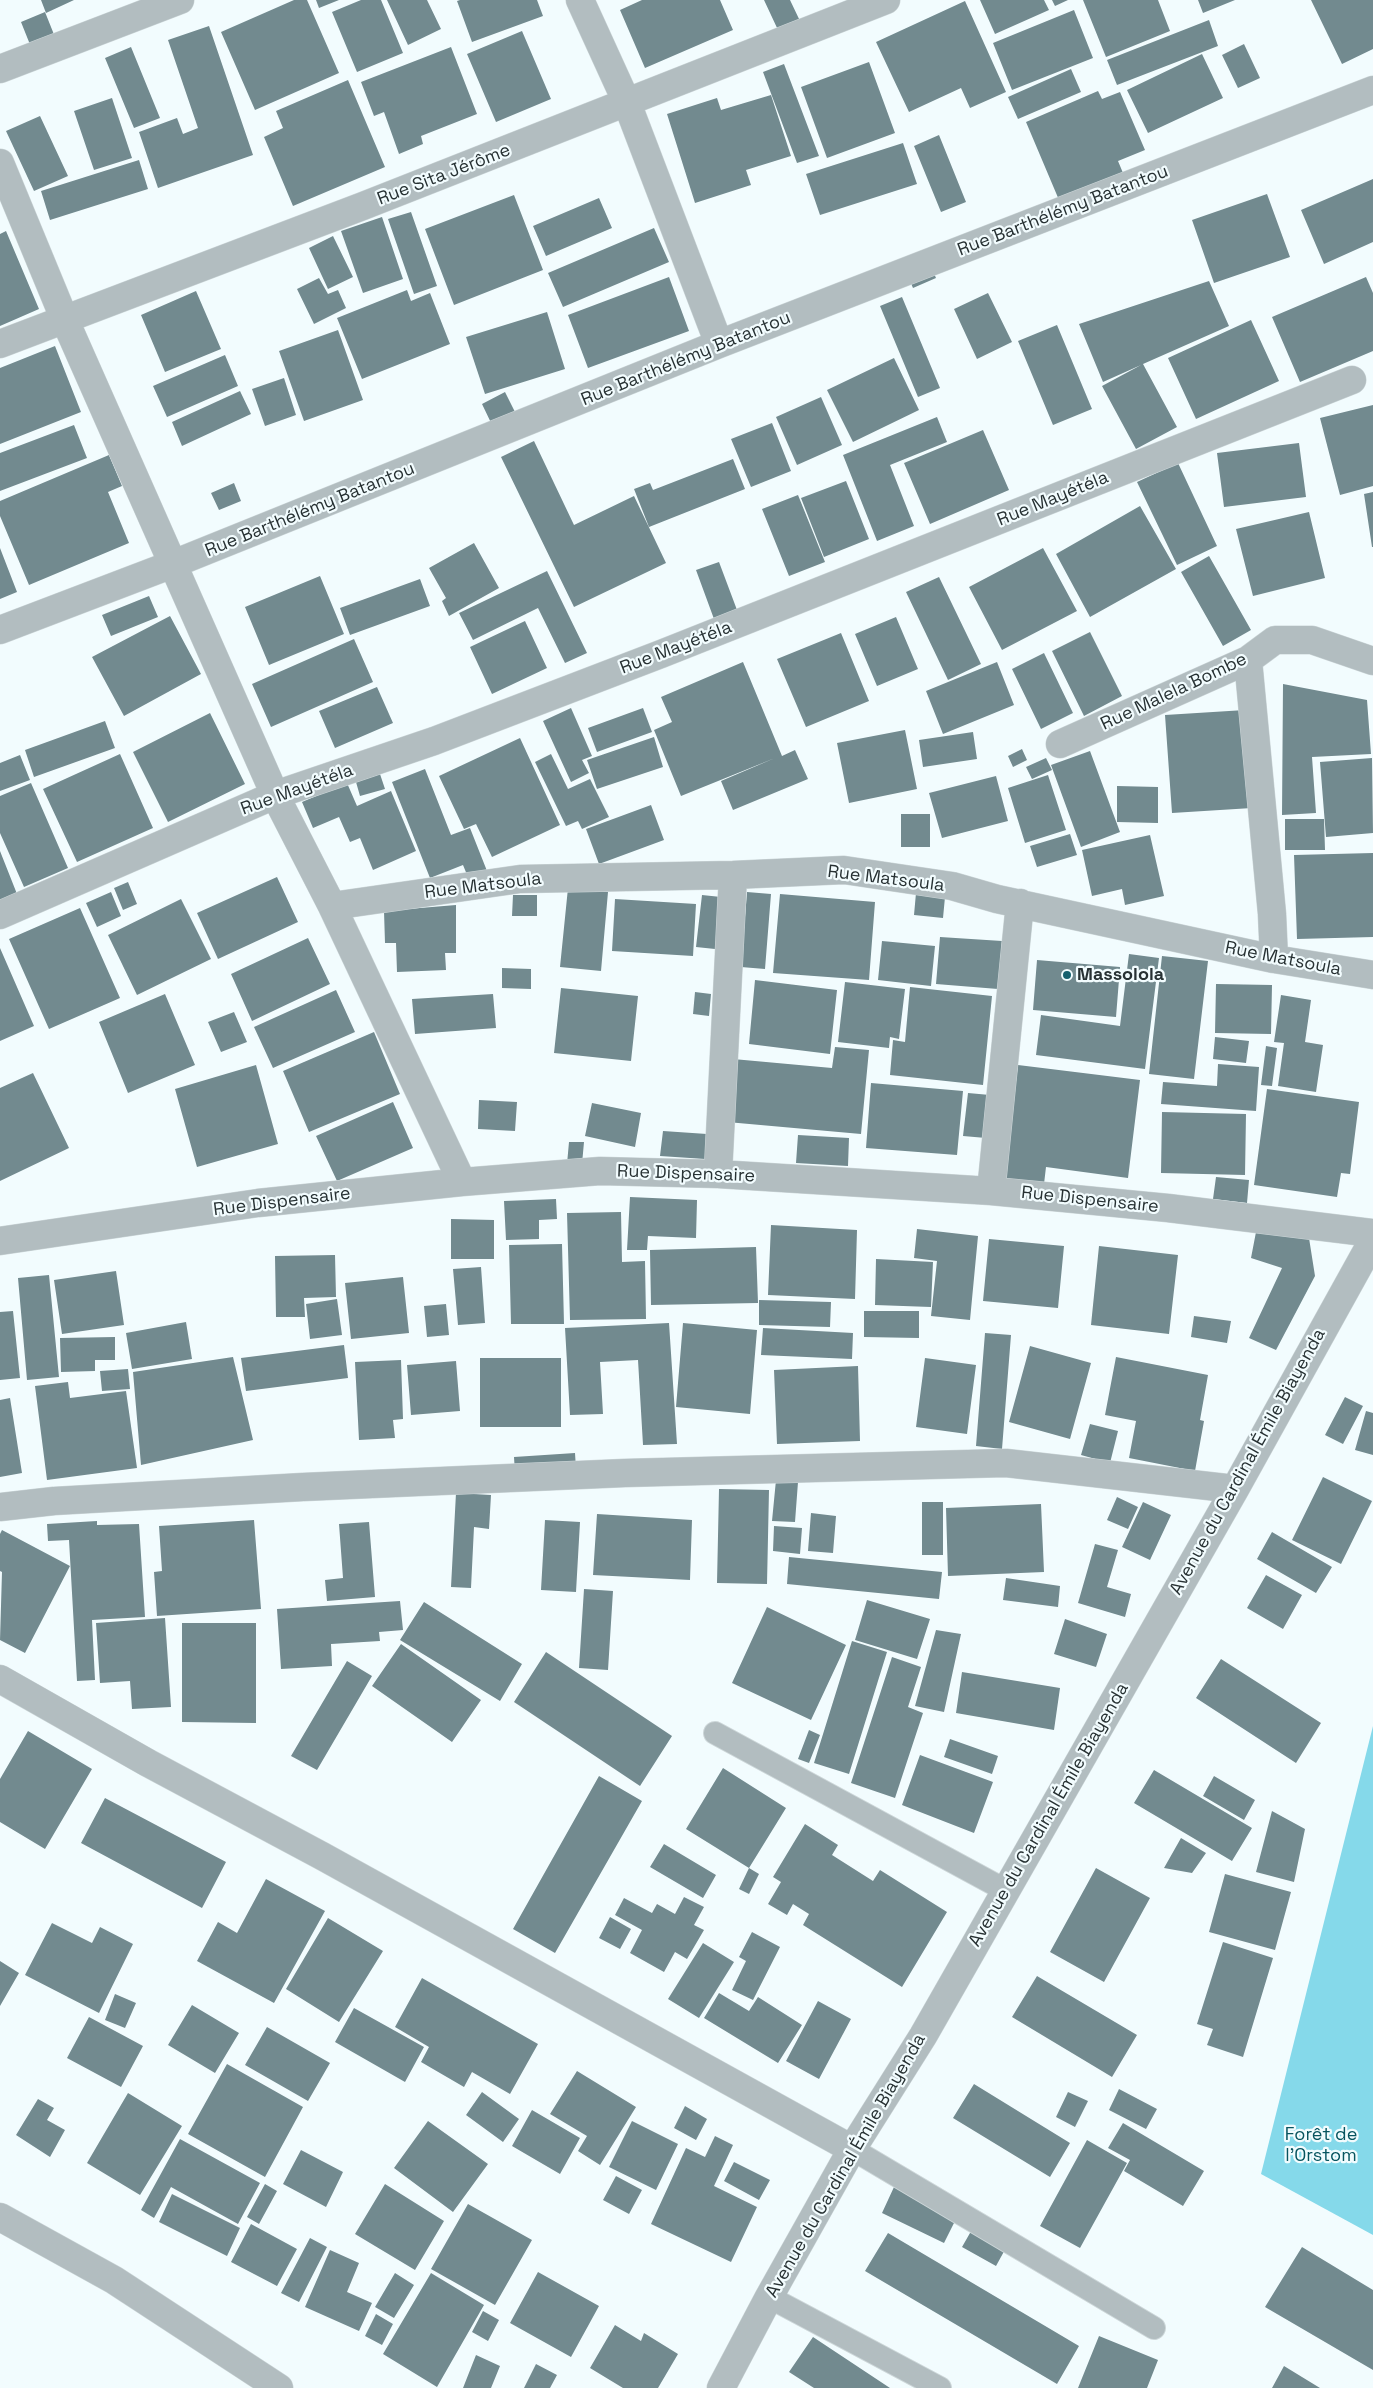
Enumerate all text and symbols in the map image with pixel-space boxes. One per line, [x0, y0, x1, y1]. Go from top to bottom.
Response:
street label: Rue Sita Jérôme [374, 140, 514, 210]
street label: Rue Barthélémy Batantou [955, 161, 1171, 261]
street label: Rue Barthélémy Batantou [578, 307, 794, 411]
street label: Rue Barthélémy Batantou [202, 458, 418, 562]
street label: Rue Mayétéla [994, 467, 1112, 531]
street label: Rue Mayétéla [617, 617, 735, 679]
street label: Rue Malela Bombe [1097, 649, 1251, 735]
street label: Rue Mayétéla [238, 760, 356, 820]
street label: Rue Matsoula [826, 861, 946, 897]
street label: Rue Matsoula [423, 868, 543, 904]
street label: Rue Matsoula [1223, 937, 1343, 981]
place label: Massolola [1077, 964, 1164, 986]
marker: Massolola [1061, 969, 1073, 981]
street label: Rue Dispensaire [617, 1161, 755, 1187]
street label: Rue Dispensaire [1020, 1182, 1160, 1218]
street label: Rue Dispensaire [212, 1183, 352, 1221]
street label: Avenue du Cardinal Émile Biayenda [1166, 1325, 1330, 1599]
street label: Avenue du Cardinal Émile Biayenda [964, 1679, 1134, 1951]
street label: Avenue du Cardinal Émile Biayenda [761, 2030, 931, 2302]
park label: Forêt de l'Orstom [1285, 2124, 1357, 2166]

